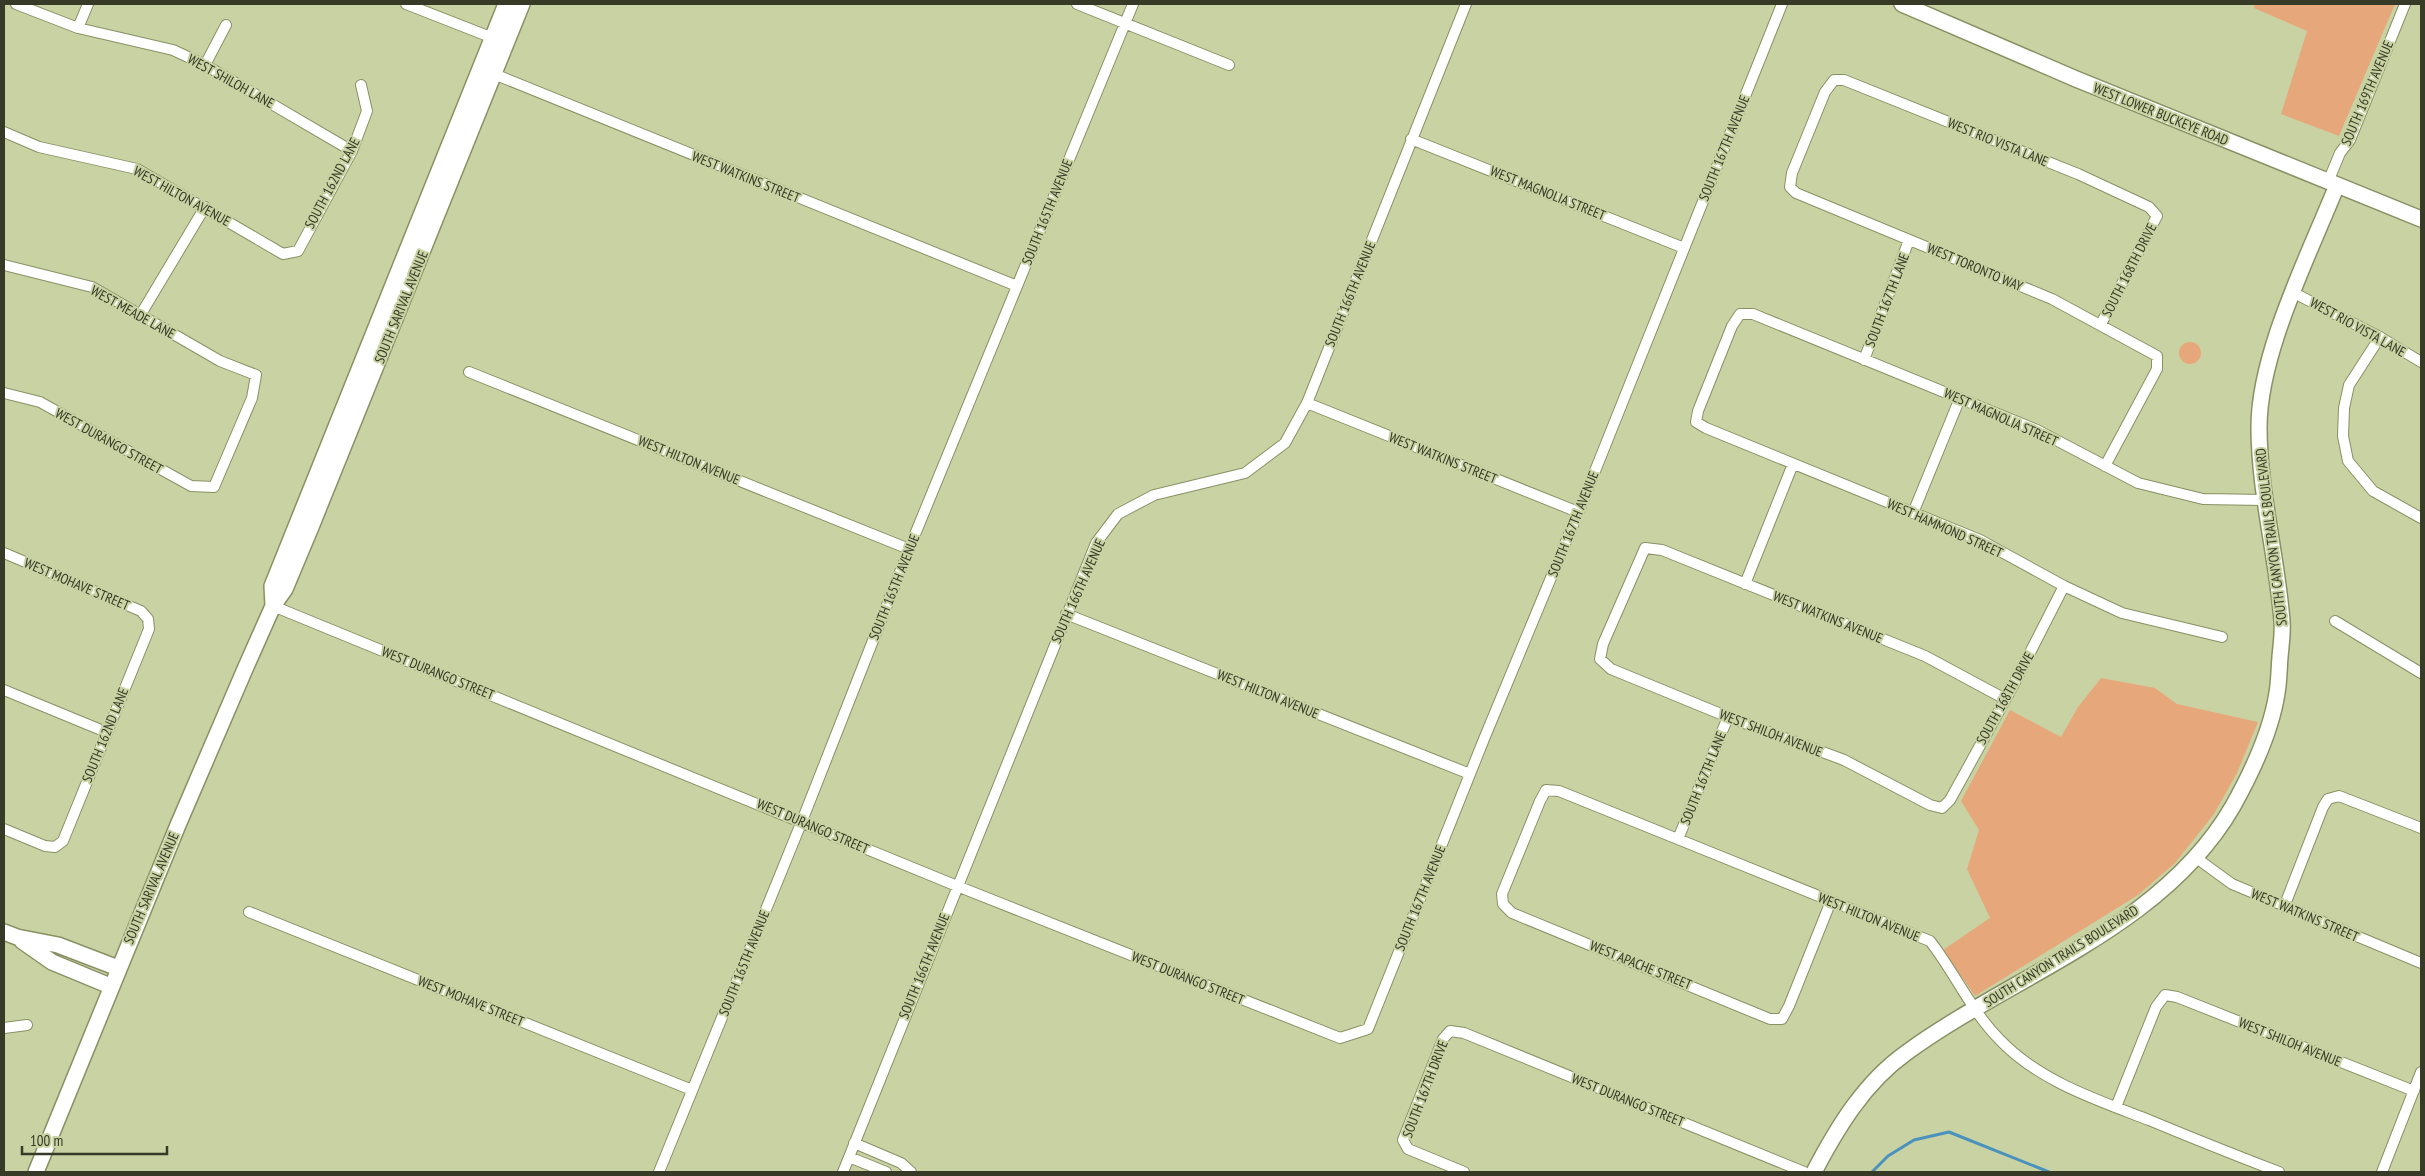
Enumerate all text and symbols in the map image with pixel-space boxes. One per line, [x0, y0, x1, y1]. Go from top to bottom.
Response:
street label: SOUTH 169TH AVENUE [2337, 38, 2397, 148]
street label: WEST SHILOH LANE [185, 50, 277, 112]
street label: WEST LOWER BUCKEYE ROAD [2091, 79, 2231, 149]
street label: SOUTH 167TH AVENUE [1695, 93, 1753, 203]
street label: WEST RIO VISTA LANE [1945, 114, 2051, 170]
street label: SOUTH 162ND LANE [300, 134, 364, 232]
street label: WEST WATKINS STREET [689, 147, 803, 207]
street label: SOUTH 165TH AVENUE [1018, 157, 1076, 267]
street label: WEST HILTON AVENUE [130, 162, 234, 230]
street label: WEST MAGNOLIA STREET [1488, 162, 1609, 225]
street label: SOUTH 168TH DRIVE [2098, 220, 2160, 320]
street label: SOUTH 166TH AVENUE [1321, 239, 1379, 349]
street label: WEST TORONTO WAY [1924, 239, 2026, 295]
street label: SOUTH SARIVAL AVENUE [370, 248, 432, 366]
street label: SOUTH 167TH LANE [1861, 250, 1913, 350]
street label: WEST MEADE LANE [87, 281, 179, 343]
street label: WEST RIO VISTA LANE [2307, 293, 2409, 361]
street label: WEST MAGNOLIA STREET [1941, 384, 2062, 451]
street label: WEST DURANGO STREET [52, 404, 167, 478]
street label: WEST WATKINS STREET [1386, 428, 1500, 488]
street label: WEST HILTON AVENUE [635, 431, 743, 489]
street label: SOUTH CANYON TRAILS BOULEVARD [2251, 447, 2291, 627]
street label: SOUTH 167TH AVENUE [1544, 469, 1602, 579]
street label: WEST HAMMOND STREET [1884, 494, 2006, 562]
street label: SOUTH 165TH AVENUE [865, 532, 923, 642]
street label: SOUTH 166TH AVENUE [1047, 536, 1109, 646]
street label: WEST MOHAVE STREET [21, 554, 133, 615]
street label: WEST WATKINS AVENUE [1770, 587, 1886, 647]
street label: WEST DURANGO STREET [379, 642, 498, 704]
street label: SOUTH 168TH DRIVE [1972, 649, 2038, 747]
street label: WEST HILTON AVENUE [1214, 665, 1322, 723]
street label: SOUTH 162ND LANE [78, 685, 132, 785]
street label: WEST SHILOH AVENUE [1717, 705, 1825, 761]
street label: SOUTH 167TH LANE [1676, 729, 1730, 827]
street label: WEST DURANGO STREET [754, 794, 872, 858]
street label: SOUTH SARIVAL AVENUE [119, 829, 183, 947]
street label: SOUTH 167TH AVENUE [1391, 843, 1449, 953]
street label: WEST WATKINS STREET [2249, 884, 2362, 946]
street label: WEST HILTON AVENUE [1815, 888, 1923, 946]
street label: SOUTH CANYON TRAILS BOULEVARD [1980, 901, 2142, 1011]
street label: SOUTH 165TH AVENUE [715, 908, 773, 1018]
street label: SOUTH 166TH AVENUE [895, 911, 953, 1021]
street label: WEST APACHE STREET [1587, 936, 1695, 994]
street label: WEST DURANGO STREET [1129, 947, 1248, 1009]
street label: WEST MOHAVE STREET [415, 971, 527, 1031]
street label: WEST SHILOH AVENUE [2236, 1013, 2344, 1071]
street label: SOUTH 167TH DRIVE [1398, 1038, 1452, 1140]
street label: WEST DURANGO STREET [1569, 1069, 1688, 1131]
scale bar [22, 1124, 168, 1156]
text: 100 m [30, 1131, 63, 1150]

